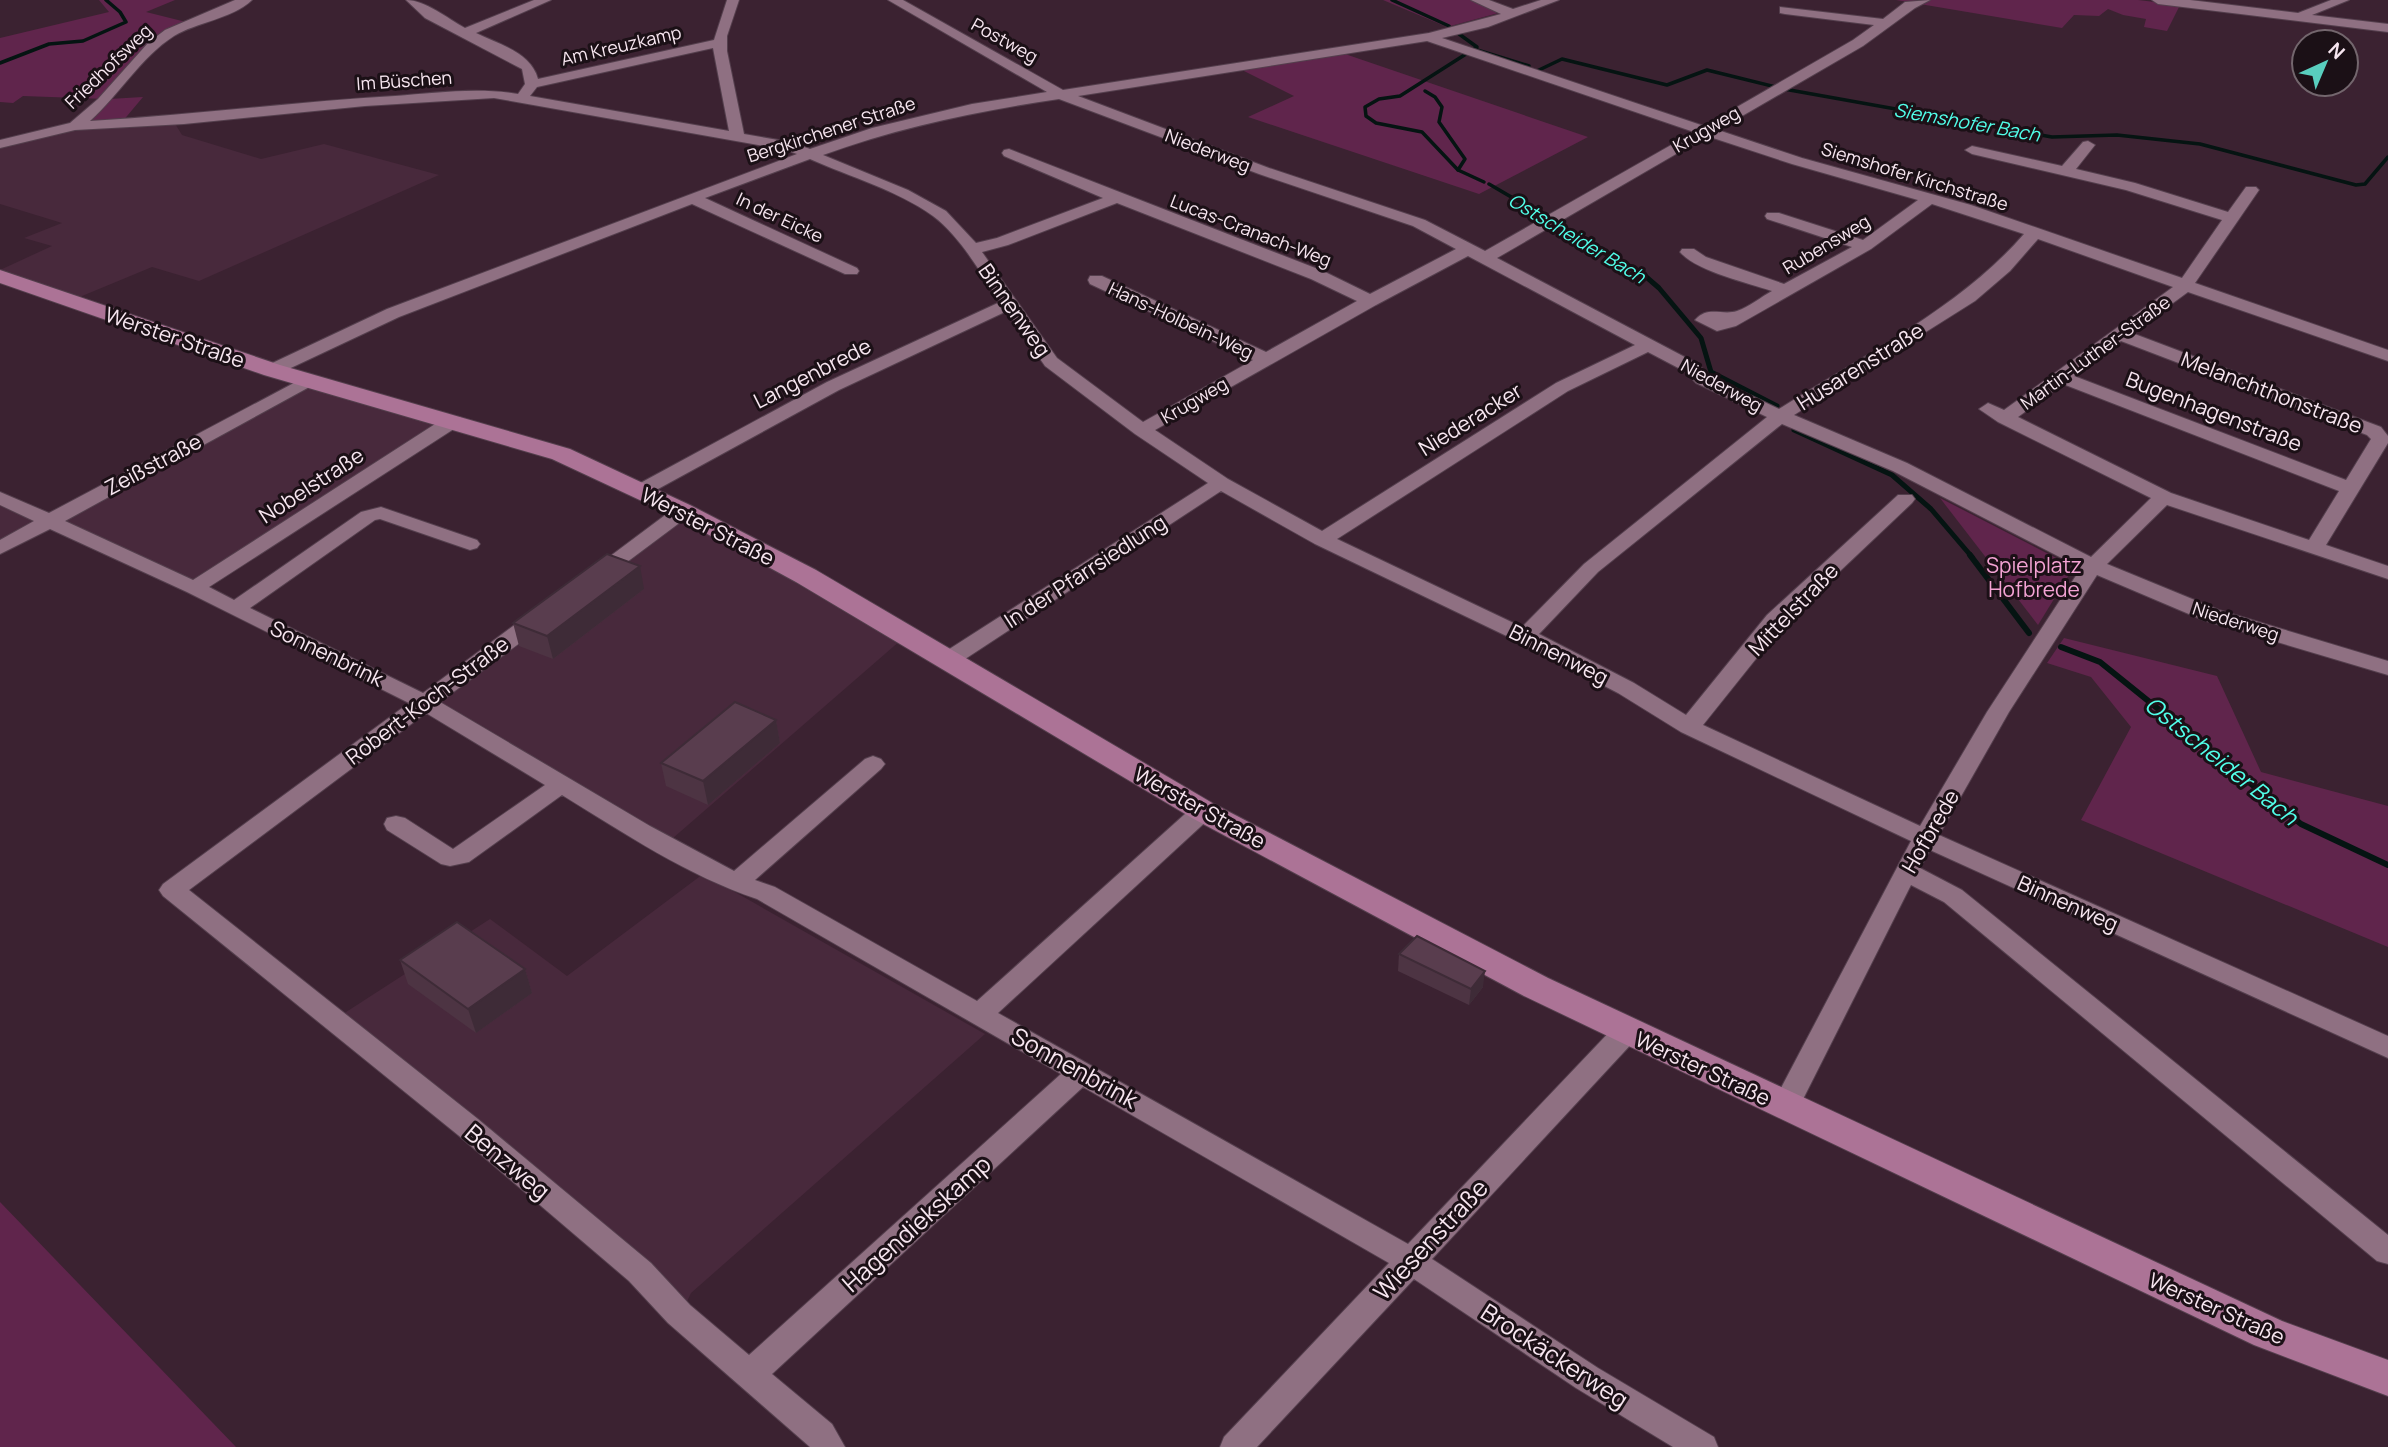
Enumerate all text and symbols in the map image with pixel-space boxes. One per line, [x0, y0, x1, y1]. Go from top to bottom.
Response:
street label: Postweg [967, 12, 1043, 68]
street label: Friedhofsweg [59, 18, 157, 114]
street label: Am Kreuzkamp [558, 19, 684, 71]
north arrow [2290, 28, 2360, 98]
text: N [2323, 37, 2351, 65]
street label: Im Büschen [355, 65, 453, 95]
street label: Bergkirchener Straße [744, 90, 918, 168]
water label: Siemshofer Bach [1892, 96, 2043, 148]
street label: Krugweg [1668, 100, 1744, 158]
street label: Niederweg [1162, 123, 1254, 177]
street label: Siemshofer Kirchstraße [1819, 136, 2011, 216]
street label: In der Eicke [733, 186, 827, 248]
water label: Ostscheider Bach [1504, 187, 1651, 290]
street label: Lucas-Cranach-Weg [1167, 188, 1335, 272]
street label: Rubensweg [1778, 209, 1874, 279]
street label: Binnenweg [973, 258, 1057, 362]
street label: Hans-Holbein-Weg [1105, 276, 1257, 364]
street label: Martin-Luther-Straße [2015, 290, 2175, 414]
street label: Werster Straße [101, 300, 249, 374]
street label: Husarenstraße [1791, 316, 1929, 416]
street label: Langenbrede [748, 331, 876, 415]
street label: Melanchthonstraße [2177, 345, 2367, 439]
street label: Niederweg [1677, 353, 1767, 417]
street label: Bugenhagenstraße [2122, 365, 2306, 457]
street label: Krugweg [1156, 371, 1232, 429]
street label: Niederacker [1413, 376, 1527, 462]
street label: Zeißstraße [100, 427, 206, 501]
street label: Nobelstraße [253, 441, 369, 529]
street label: Werster Straße [637, 480, 779, 572]
street label: In der Pfarrsiedlung [999, 508, 1171, 634]
park label: Spielplatz Hofbrede [1986, 551, 2082, 603]
street label: Mittelstraße [1742, 557, 1844, 661]
street label: Niederweg [2190, 596, 2282, 646]
street label: Sonnenbrink [266, 614, 389, 693]
street label: Binnenweg [1505, 617, 1613, 691]
street label: Robert-Koch-Straße [340, 629, 514, 771]
water label: Ostscheider Bach [2139, 688, 2306, 833]
street label: Werster Straße [1129, 759, 1271, 855]
street label: Hofbrede [1895, 784, 1965, 878]
street label: Binnenweg [2013, 868, 2123, 938]
street label: Sonnenbrink [1006, 1019, 1145, 1116]
street label: Werster Straße [1631, 1024, 1775, 1112]
street label: Benzweg [459, 1116, 557, 1206]
street label: Hagendiekskamp [834, 1147, 998, 1299]
street label: Wiesenstraße [1365, 1171, 1495, 1307]
street label: Werster Straße [2145, 1266, 2289, 1350]
street label: Brockäckerweg [1475, 1295, 1635, 1415]

